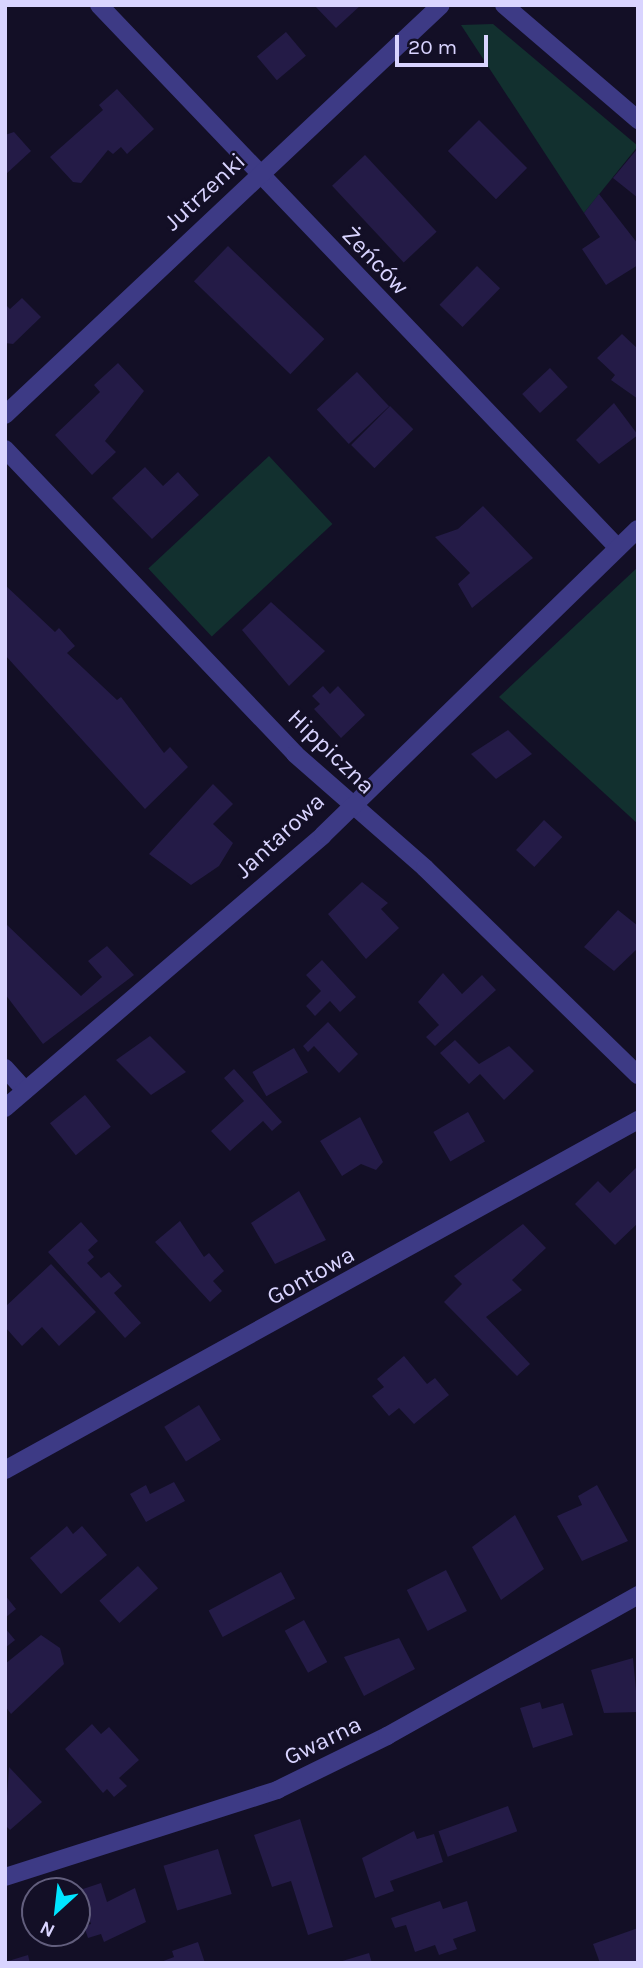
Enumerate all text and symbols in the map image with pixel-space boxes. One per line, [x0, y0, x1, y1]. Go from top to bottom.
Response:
scale bar [398, 21, 491, 65]
text: 20 m [408, 35, 457, 59]
street label: Jutrzenki [158, 147, 252, 237]
street label: Żeńców [336, 221, 414, 301]
street label: Hippiczna [281, 703, 381, 801]
street label: Jantarowa [229, 787, 331, 885]
street label: Gontowa [262, 1240, 360, 1312]
street label: Gwarna [280, 1710, 366, 1772]
north arrow [21, 1877, 91, 1947]
text: N [36, 1916, 58, 1942]

